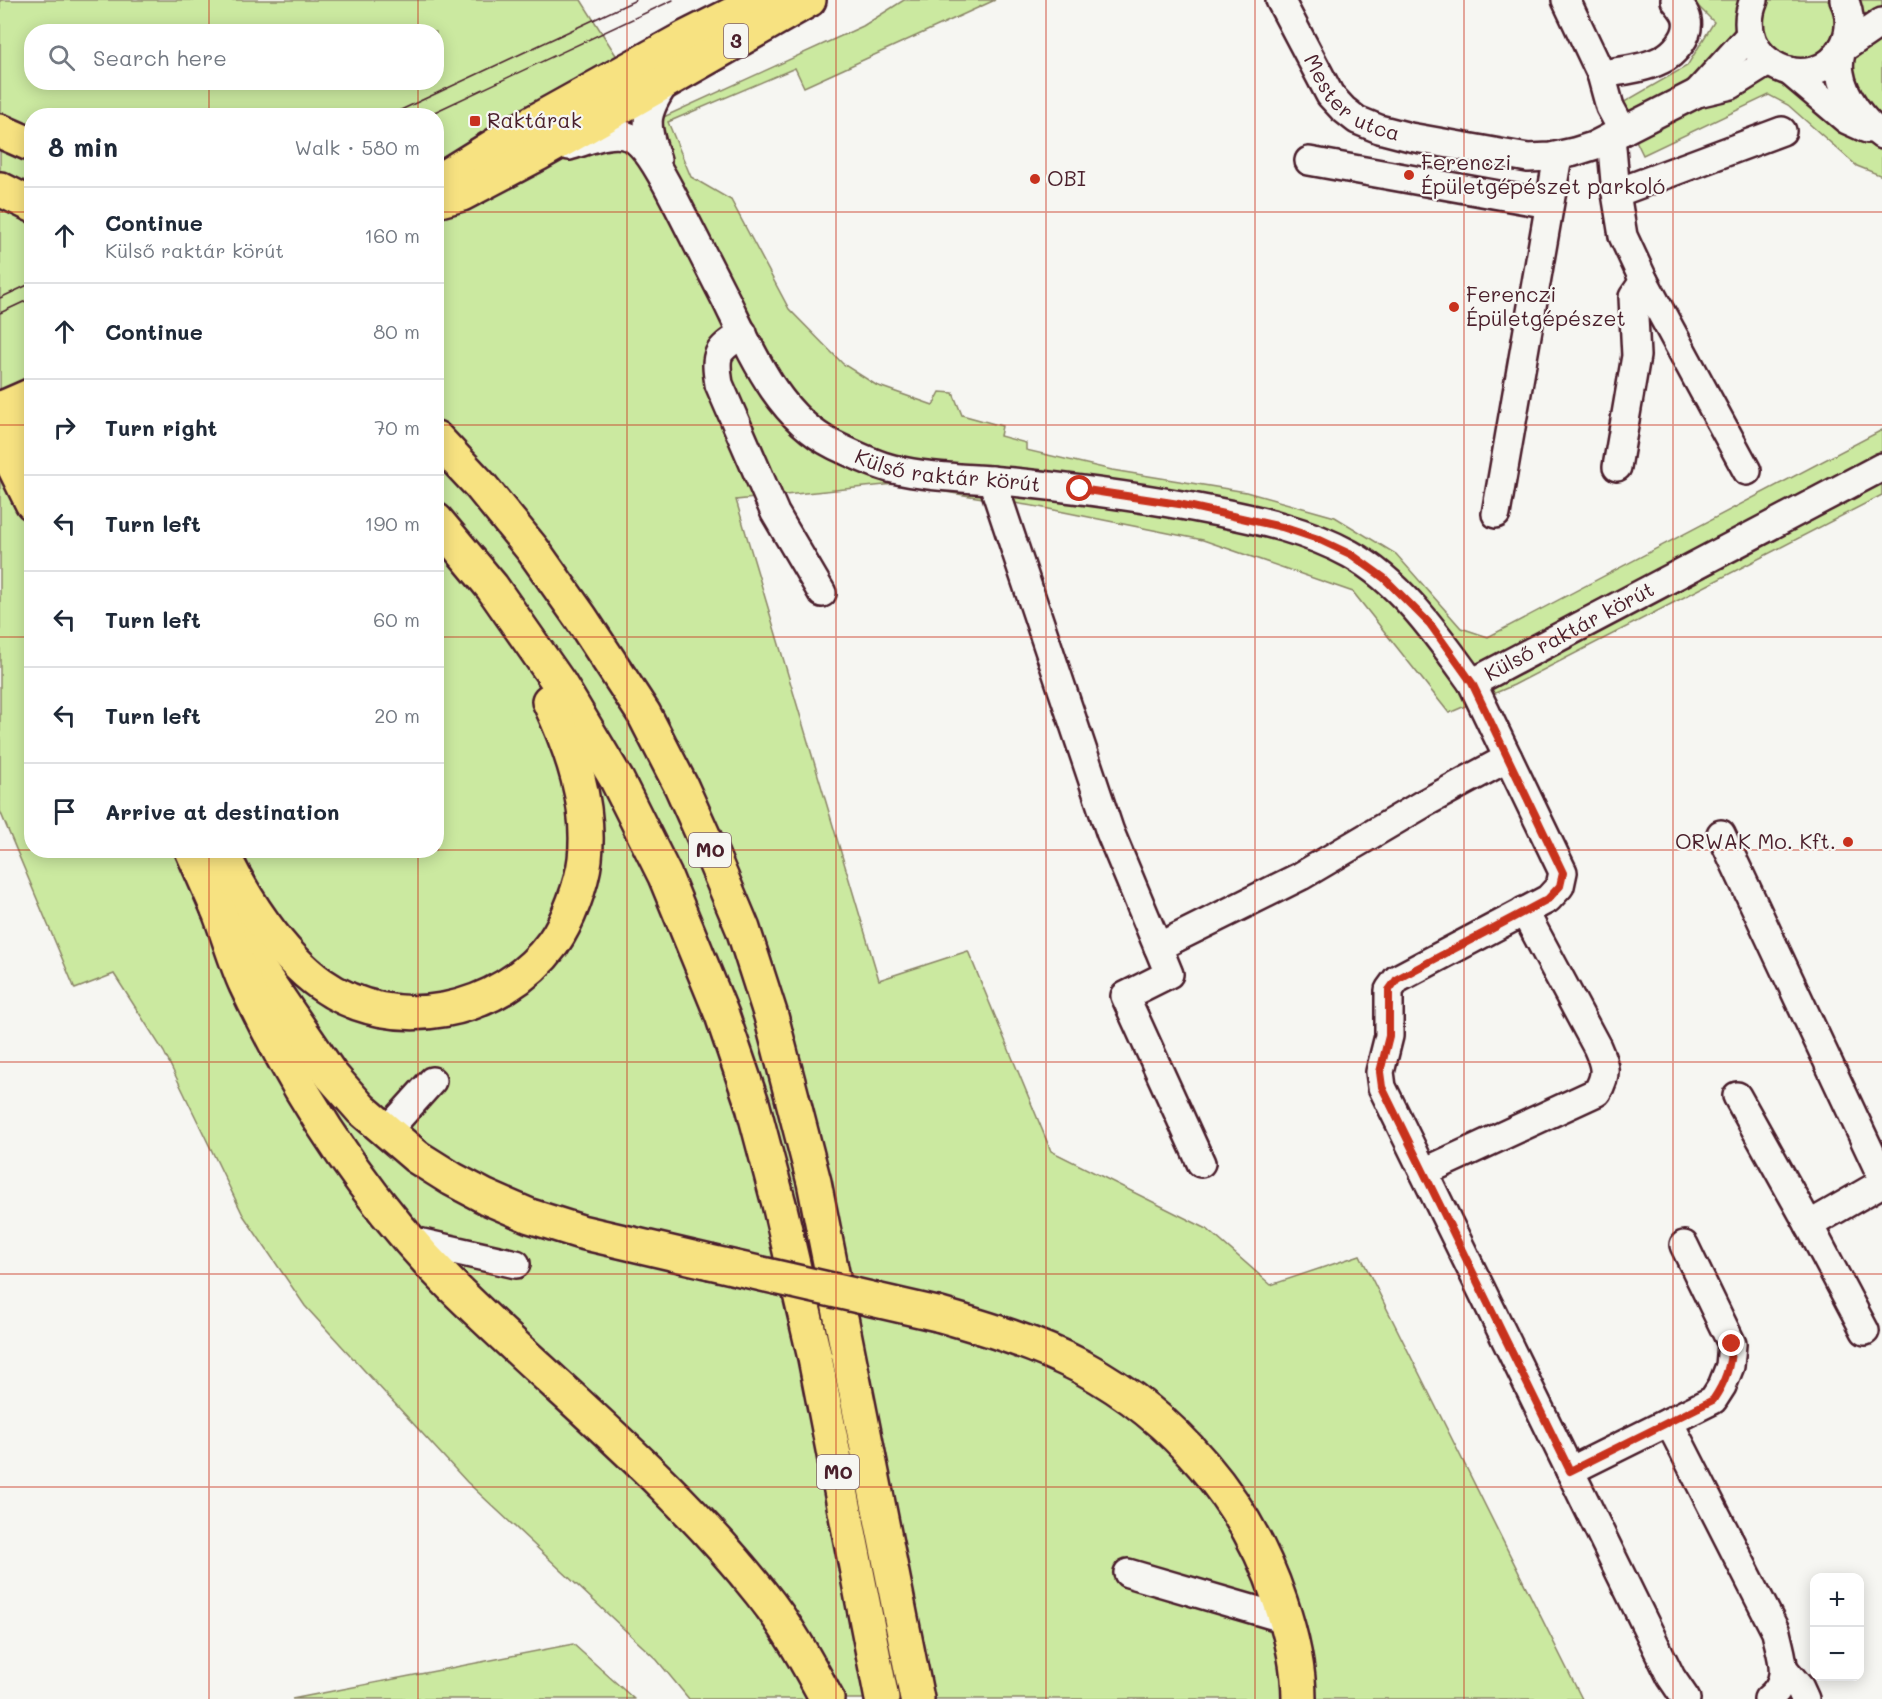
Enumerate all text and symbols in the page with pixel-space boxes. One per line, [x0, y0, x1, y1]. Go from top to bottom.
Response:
search box [24, 24, 444, 90]
road number: 3 [724, 24, 748, 58]
icon: search [45, 41, 78, 74]
text: Search here [93, 43, 227, 72]
street label: Mester utca [1299, 49, 1403, 146]
place label: Raktárak [487, 106, 582, 133]
marker: Raktárak [468, 114, 482, 128]
text: 8 min [48, 130, 118, 164]
text: Walk · 580 m [294, 134, 420, 160]
place label: Ferenczi Épületgépészet parkoló [1421, 148, 1665, 199]
place label: OBI [1047, 164, 1086, 191]
marker: Ferenczi Épületgépészet parkoló [1402, 168, 1416, 182]
marker: OBI [1028, 172, 1042, 186]
text: Continue [105, 208, 203, 237]
icon: ahead [48, 219, 81, 252]
text: 160 m [364, 222, 420, 248]
text: Külső raktár körút [105, 237, 284, 263]
place label: Ferenczi Épületgépészet [1466, 280, 1626, 331]
marker: Ferenczi Épületgépészet [1447, 300, 1461, 314]
icon: ahead [48, 315, 81, 348]
text: Continue [105, 317, 203, 346]
text: 80 m [373, 318, 420, 344]
icon: right [48, 411, 81, 444]
text: Turn right [105, 413, 217, 442]
text: 70 m [374, 414, 420, 440]
street label: Külső raktár körút [851, 442, 1042, 497]
route start [1066, 475, 1092, 501]
icon: left [48, 507, 81, 540]
text: Turn left [105, 509, 201, 538]
text: 190 m [365, 510, 420, 536]
street label: Külső raktár körút [1479, 575, 1658, 686]
icon: left [48, 603, 81, 636]
text: Turn left [105, 605, 201, 634]
text: 60 m [373, 606, 420, 632]
icon: left [48, 699, 81, 732]
text: Turn left [105, 701, 201, 730]
text: 20 m [374, 702, 420, 728]
icon: arrive [48, 795, 81, 828]
text: Arrive at destination [105, 797, 340, 826]
place label: ORWAK Mo. Kft. [1675, 827, 1836, 854]
road number: M0 [689, 833, 731, 867]
marker: ORWAK Mo. Kft. [1841, 835, 1855, 849]
route end [1718, 1330, 1744, 1356]
road number: M0 [817, 1455, 859, 1489]
map controls [1810, 1573, 1864, 1681]
button: + [1810, 1573, 1864, 1627]
button: − [1810, 1627, 1864, 1681]

